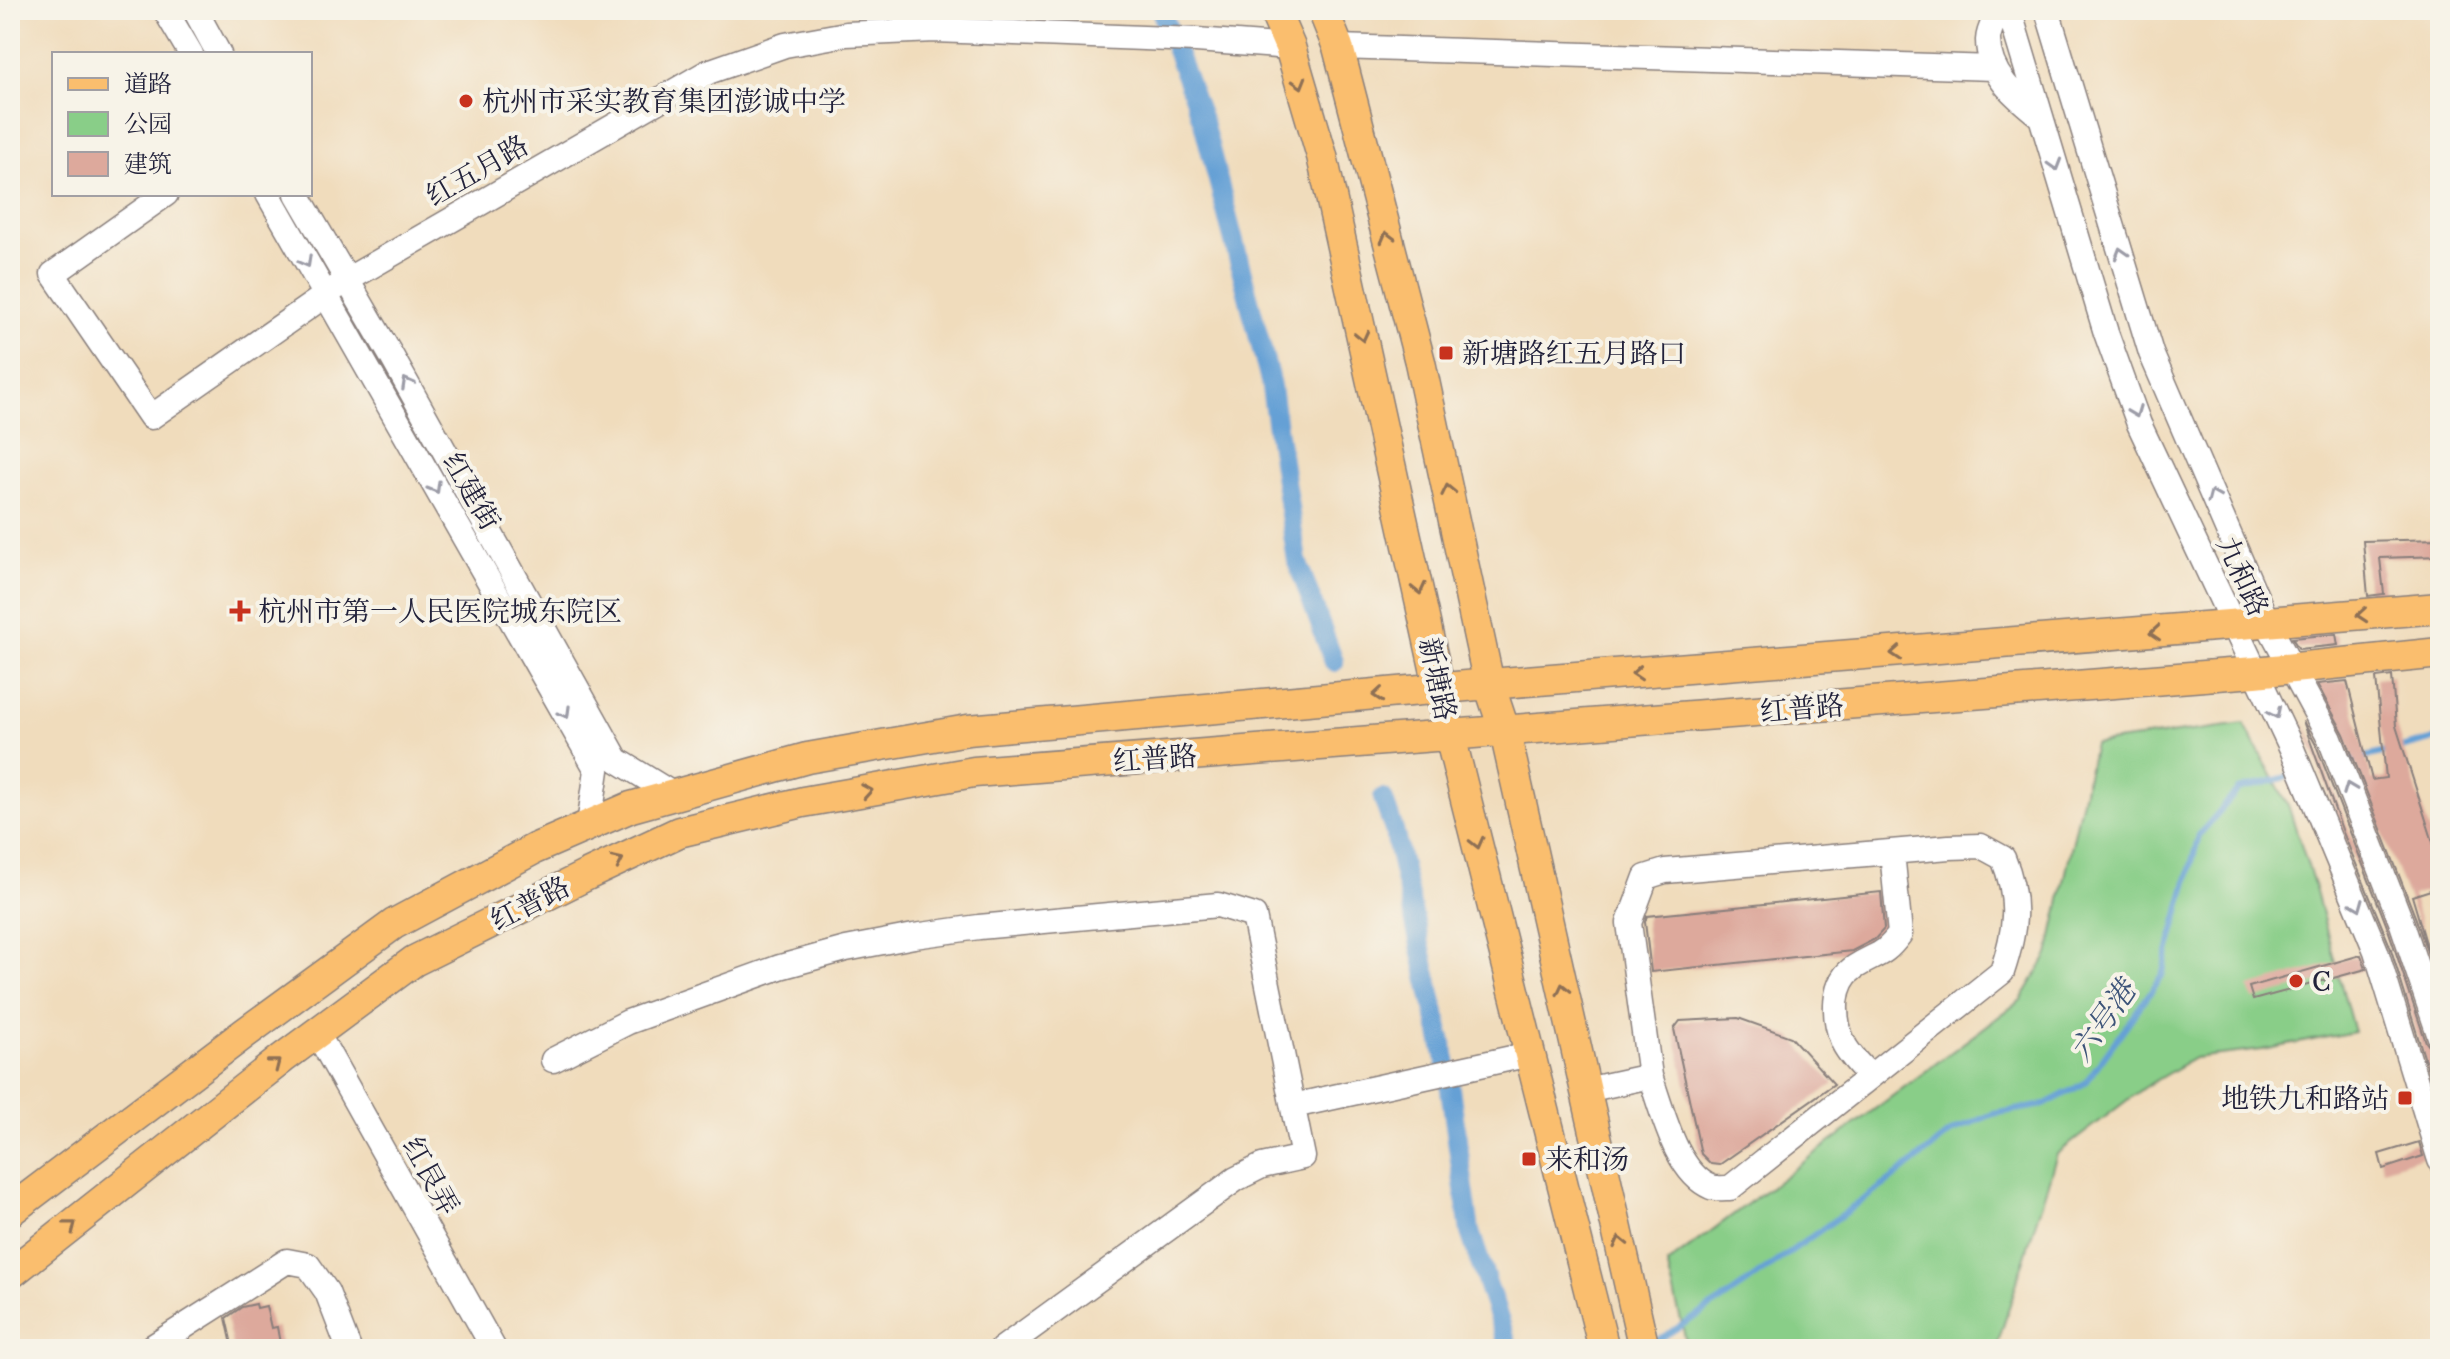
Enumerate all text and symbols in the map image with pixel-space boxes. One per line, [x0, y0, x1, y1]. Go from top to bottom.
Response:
legend [52, 52, 312, 196]
text: 道路 [124, 69, 172, 99]
one-way arrow [1291, 76, 1307, 90]
place label: 杭州市采实教育集团澎诚中学 [482, 84, 846, 119]
marker: 杭州市采实教育集团澎诚中学 [457, 92, 475, 110]
text: 公园 [124, 109, 172, 139]
street label: 红五月路 [420, 127, 535, 214]
text: 建筑 [124, 149, 172, 179]
one-way arrow [2046, 158, 2062, 172]
one-way arrow [1380, 231, 1397, 245]
one-way arrow [2114, 247, 2130, 260]
one-way arrow [296, 253, 312, 268]
one-way arrow [1353, 328, 1370, 342]
place label: 新塘路红五月路口 [1462, 336, 1686, 371]
marker: 新塘路红五月路口 [1437, 344, 1455, 362]
one-way arrow [401, 378, 417, 392]
one-way arrow [2125, 405, 2142, 419]
street label: 红建街 [435, 446, 508, 536]
one-way arrow [425, 479, 441, 494]
one-way arrow [1440, 484, 1457, 497]
one-way arrow [2206, 490, 2222, 504]
street label: 九和路 [2209, 531, 2276, 622]
one-way arrow [1410, 582, 1427, 596]
place label: 杭州市第一人民医院城东院区 [258, 594, 622, 629]
marker: 杭州市第一人民医院城东院区 [229, 600, 251, 622]
one-way arrow [2355, 606, 2368, 623]
one-way arrow [2148, 624, 2161, 641]
street label: 新塘路 [1412, 634, 1463, 724]
one-way arrow [1889, 644, 1902, 661]
one-way arrow [1630, 664, 1643, 681]
one-way arrow [1371, 687, 1384, 704]
street label: 红普路 [1759, 687, 1845, 730]
one-way arrow [2265, 704, 2281, 719]
one-way arrow [555, 705, 570, 719]
street label: 红普路 [1112, 738, 1198, 779]
one-way arrow [2342, 782, 2359, 796]
one-way arrow [860, 783, 874, 800]
one-way arrow [1467, 835, 1484, 849]
one-way arrow [609, 854, 624, 870]
street label: 红普路 [485, 869, 576, 938]
one-way arrow [2348, 897, 2364, 911]
place label: C [2312, 964, 2331, 999]
water label: 六号港 [2062, 971, 2146, 1068]
marker: C [2287, 972, 2305, 990]
one-way arrow [1555, 982, 1572, 996]
one-way arrow [266, 1060, 281, 1074]
place label: 地铁九和路站 [2221, 1081, 2389, 1116]
marker: 地铁九和路站 [2396, 1089, 2414, 1107]
street label: 红艮弄 [395, 1131, 466, 1221]
place label: 来和汤 [1545, 1142, 1629, 1177]
marker: 来和汤 [1520, 1150, 1538, 1168]
one-way arrow [62, 1221, 77, 1235]
one-way arrow [1612, 1236, 1629, 1250]

